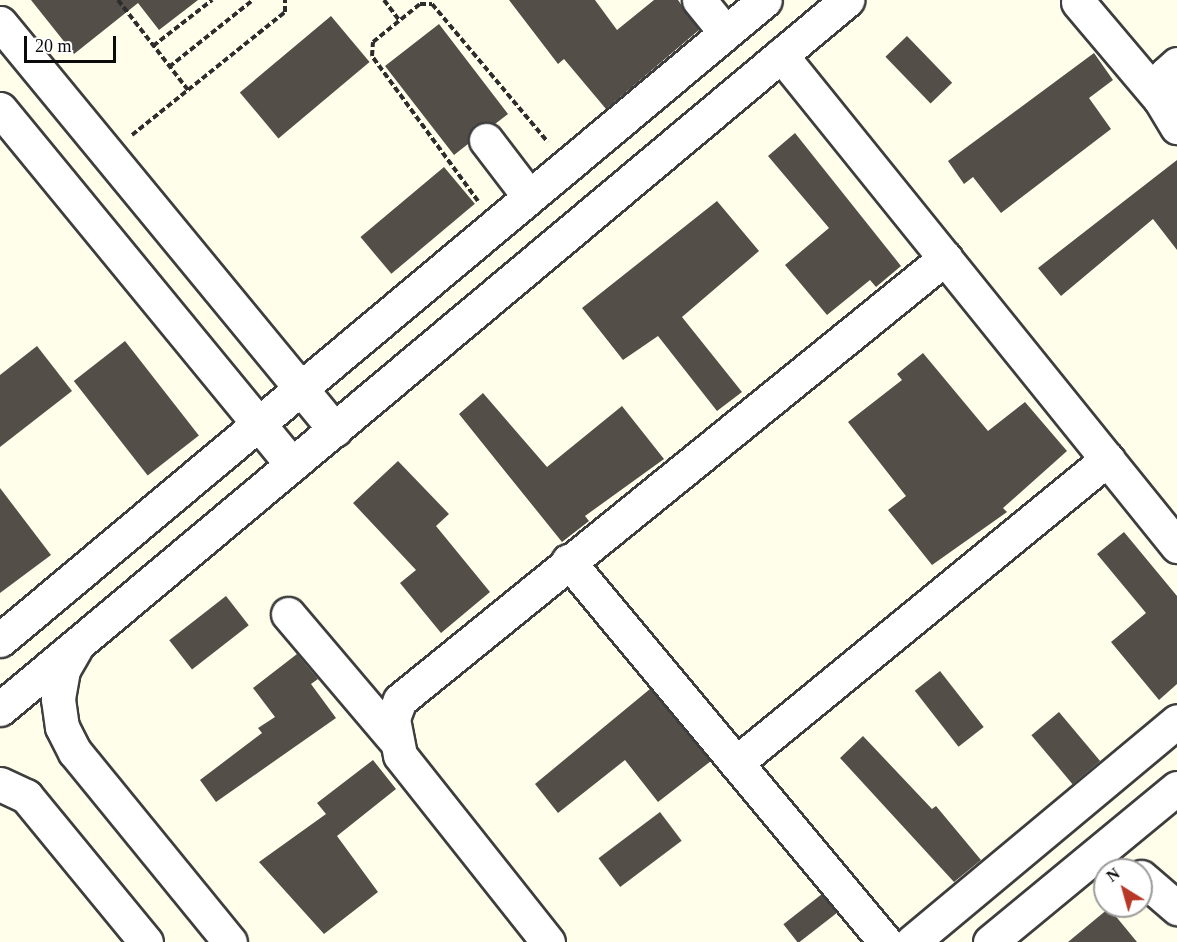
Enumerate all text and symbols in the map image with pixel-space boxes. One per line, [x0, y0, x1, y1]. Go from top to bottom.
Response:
scale bar [27, 24, 118, 62]
text: 20 m [35, 36, 72, 56]
north arrow [1093, 858, 1153, 918]
text: N [1103, 865, 1123, 885]

